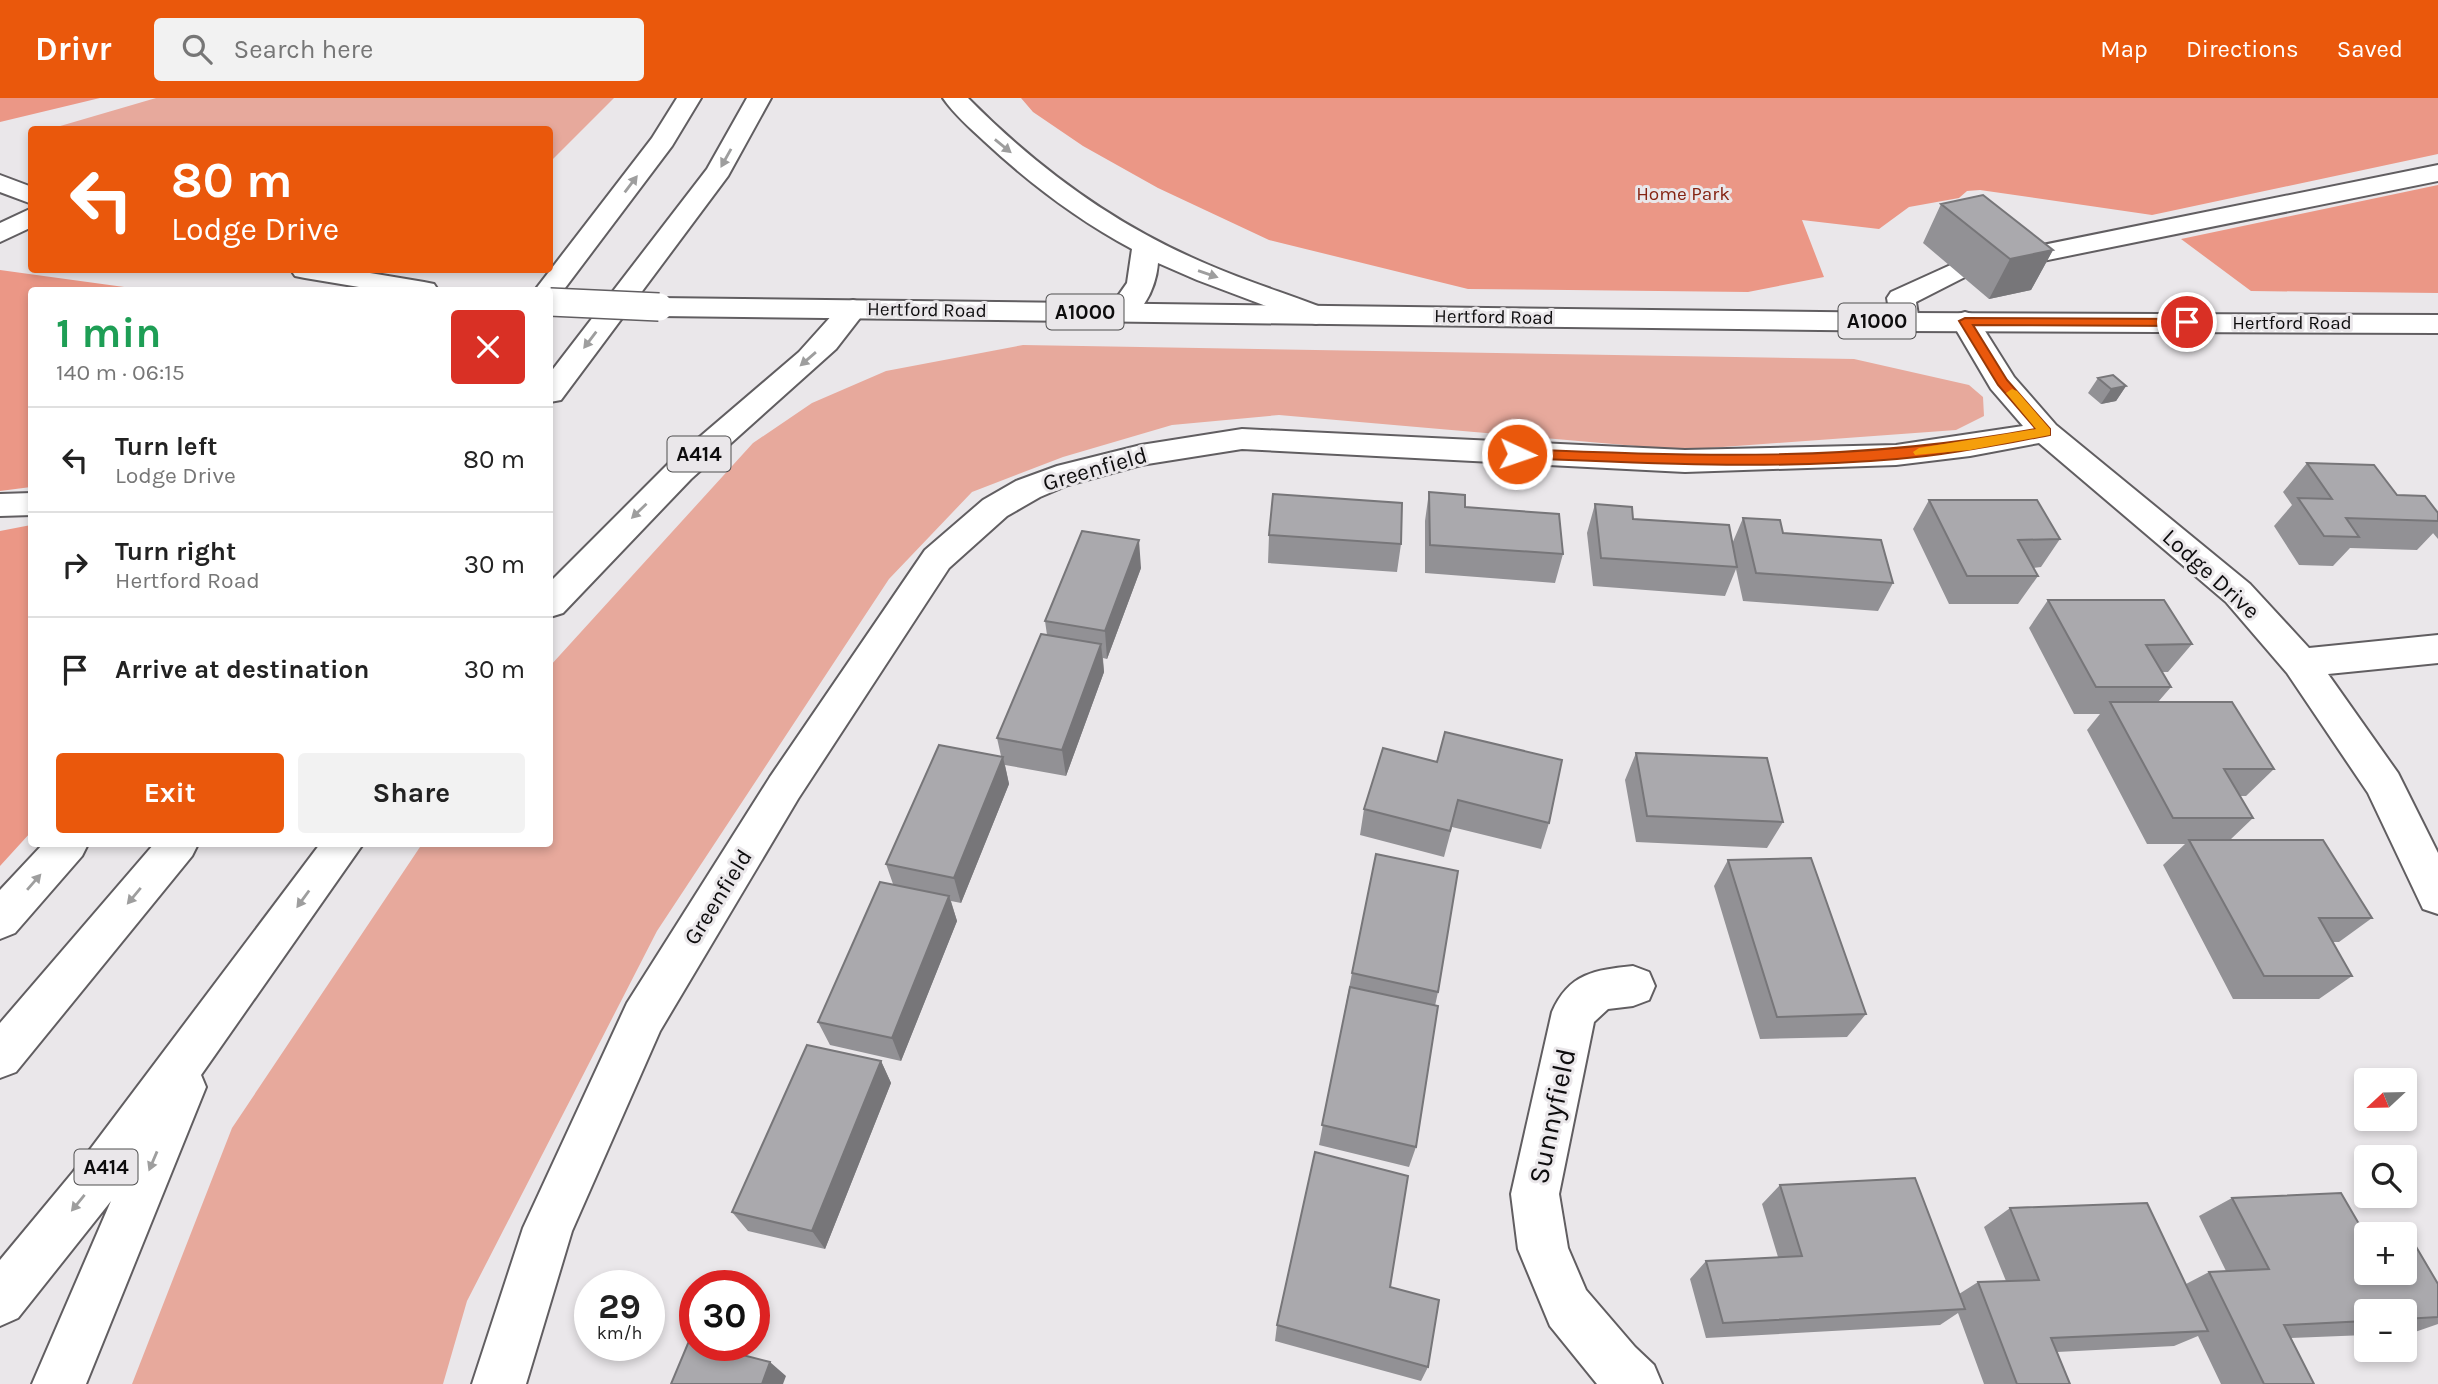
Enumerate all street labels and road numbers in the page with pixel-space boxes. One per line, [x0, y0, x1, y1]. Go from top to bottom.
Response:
road number: A1000 [1046, 294, 1124, 330]
street label: Hertford Road [867, 298, 987, 322]
road number: A1000 [1839, 304, 1916, 339]
street label: Hertford Road [1434, 305, 1554, 329]
street label: Hertford Road [2232, 312, 2352, 334]
road number: A414 [668, 436, 730, 472]
street label: Greenfield [1040, 441, 1150, 497]
street label: Lodge Drive [2157, 524, 2265, 624]
street label: Greenfield [678, 844, 758, 950]
street label: Sunnyfield [1522, 1045, 1582, 1187]
road number: A414 [74, 1150, 138, 1184]

